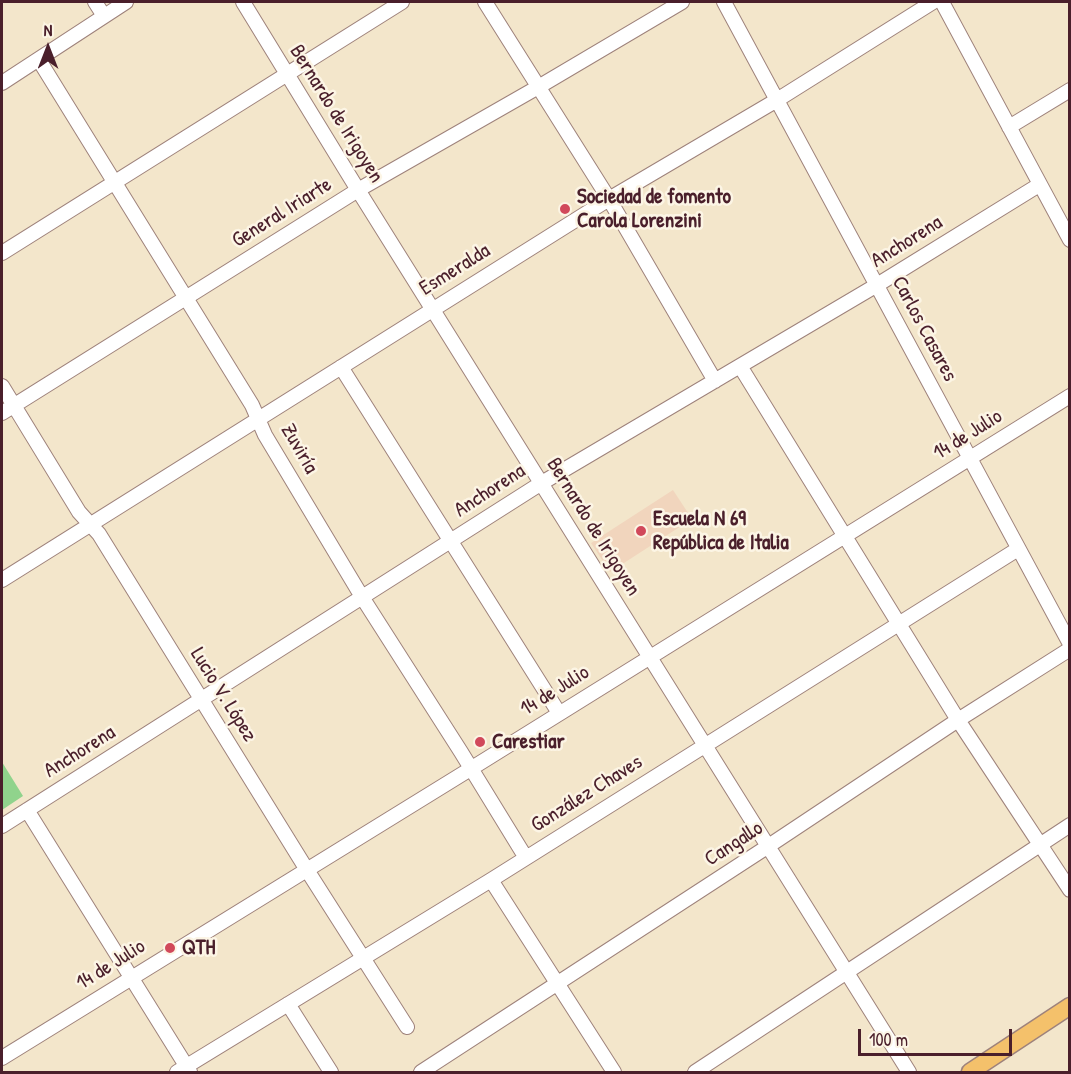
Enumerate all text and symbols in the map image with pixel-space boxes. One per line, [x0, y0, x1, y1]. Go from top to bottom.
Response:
north arrow [18, 18, 78, 78]
text: N [44, 19, 52, 41]
street label: Bernardo de Irigoyen [283, 40, 389, 188]
street label: General Iriarte [228, 172, 336, 254]
place label: Sociedad de fomento Carola Lorenzini [577, 184, 731, 234]
marker: Sociedad de fomento Carola Lorenzini [558, 202, 572, 216]
street label: Anchorena [867, 210, 947, 274]
street label: Esmeralda [415, 239, 495, 301]
street label: Carlos Casares [886, 272, 962, 386]
street label: 14 de Julio [929, 404, 1007, 466]
street label: Zuviría [275, 420, 323, 478]
street label: Bernardo de Irigoyen [540, 453, 646, 601]
street label: Anchorena [450, 459, 530, 523]
place label: Escuela N 69 República de Italia [653, 506, 789, 556]
marker: Escuela N 69 República de Italia [634, 524, 648, 538]
street label: Lucio V. López [184, 643, 262, 747]
street label: 14 de Julio [516, 660, 594, 722]
street label: Anchorena [40, 720, 120, 784]
place label: Carestiar [492, 729, 565, 755]
marker: Carestiar [473, 735, 487, 749]
street label: González Chaves [527, 750, 647, 838]
street label: Cangallo [700, 816, 768, 872]
street label: 14 de Julio [72, 934, 150, 996]
place label: QTH [182, 935, 215, 961]
marker: QTH [163, 941, 177, 955]
scale bar [861, 1017, 1016, 1055]
text: 100 m [869, 1027, 908, 1052]

